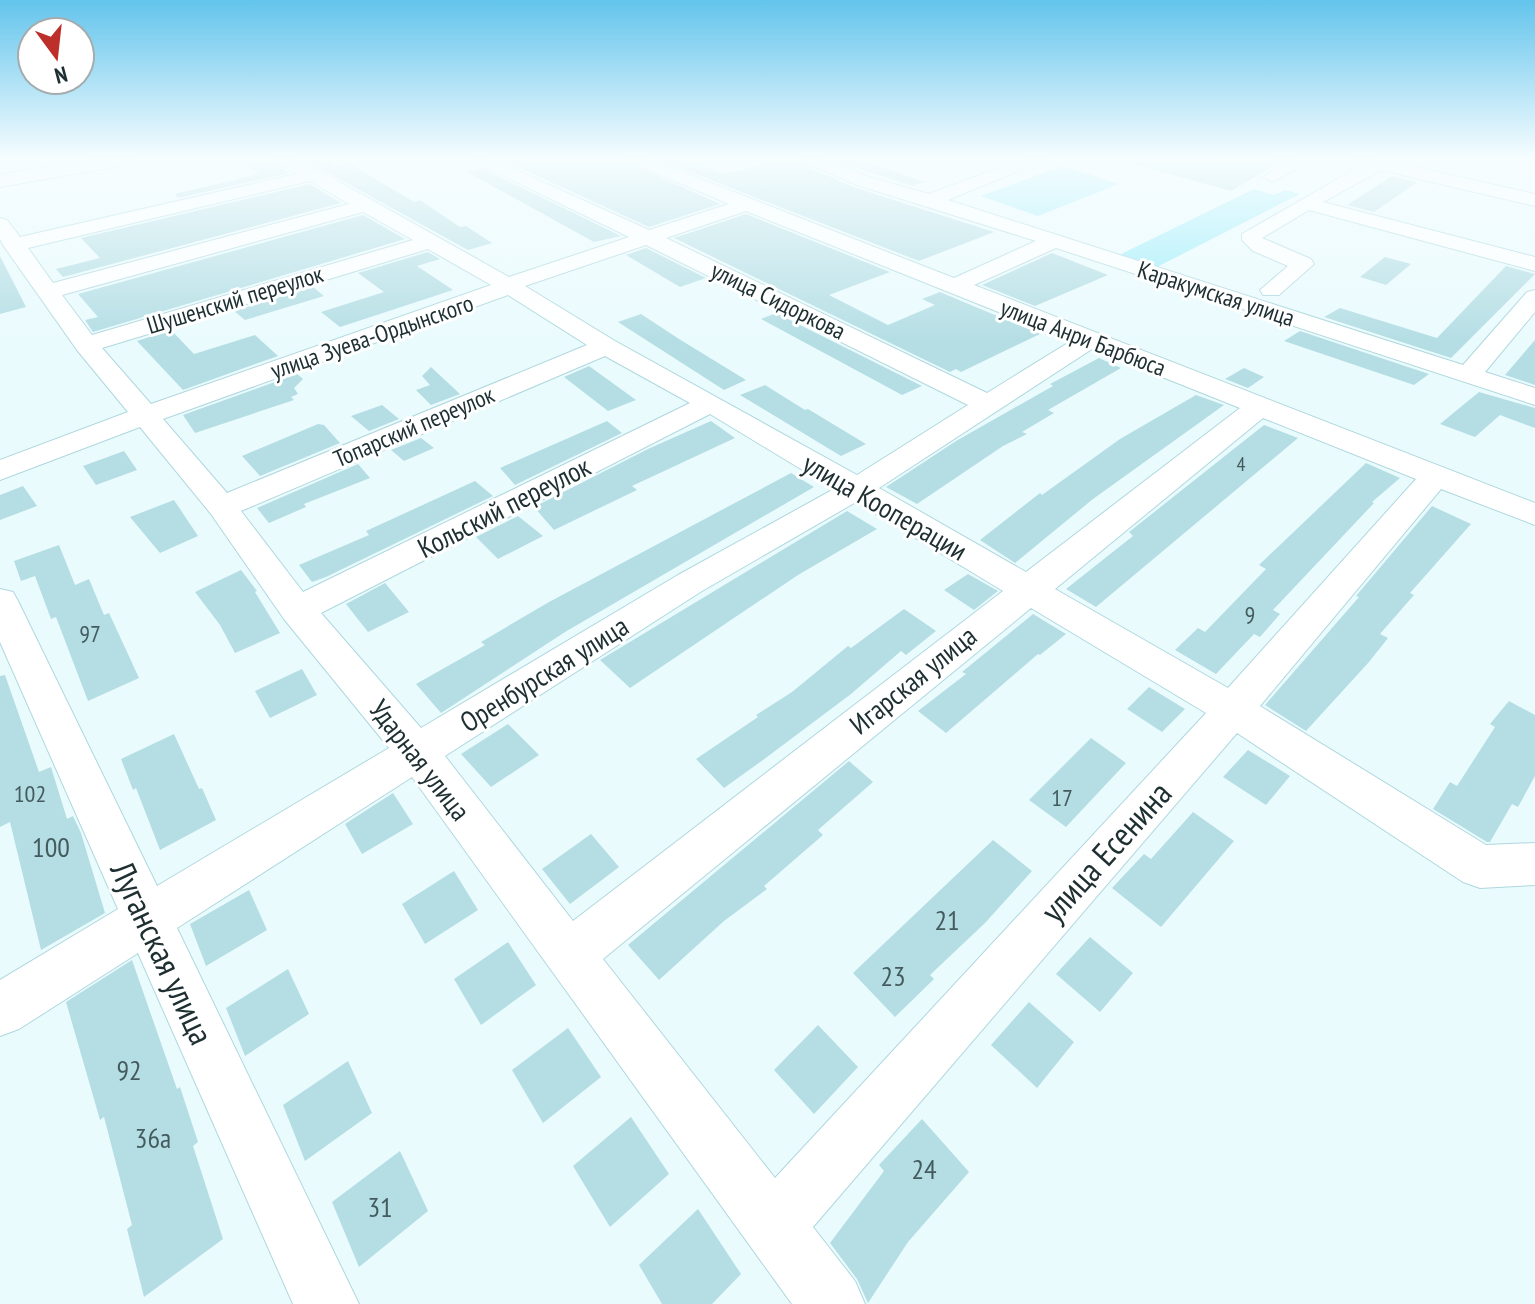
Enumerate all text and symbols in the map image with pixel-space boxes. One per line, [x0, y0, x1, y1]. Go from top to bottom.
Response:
north arrow [16, 16, 96, 96]
text: N [52, 60, 71, 90]
street label: Каракумская улица [1134, 254, 1299, 333]
street label: улица Сидоркова [706, 255, 851, 346]
street label: Шушенский переулок [143, 258, 327, 341]
street label: улица Зуева-Ордынского [266, 287, 477, 386]
street label: улица Анри Барбюса [996, 292, 1170, 383]
street label: Топарский переулок [329, 379, 499, 474]
street label: улица Кооперации [796, 445, 974, 569]
street label: Кольский переулок [411, 447, 597, 566]
house number: 4 [1237, 451, 1246, 477]
house number: 9 [1245, 599, 1255, 630]
street label: Оренбурская улица [453, 607, 635, 740]
street label: Игарская улица [842, 617, 984, 742]
house number: 97 [79, 618, 101, 649]
street label: Ударная улица [362, 692, 479, 828]
street label: улица Есенина [1030, 772, 1180, 931]
house number: 102 [14, 778, 46, 809]
house number: 17 [1051, 782, 1073, 813]
house number: 100 [32, 828, 70, 865]
street label: Луганская улица [101, 853, 224, 1051]
house number: 21 [934, 901, 960, 938]
house number: 23 [880, 957, 906, 994]
house number: 92 [116, 1051, 142, 1088]
house number: 36а [135, 1119, 171, 1156]
house number: 24 [911, 1150, 937, 1187]
house number: 31 [367, 1188, 393, 1225]

